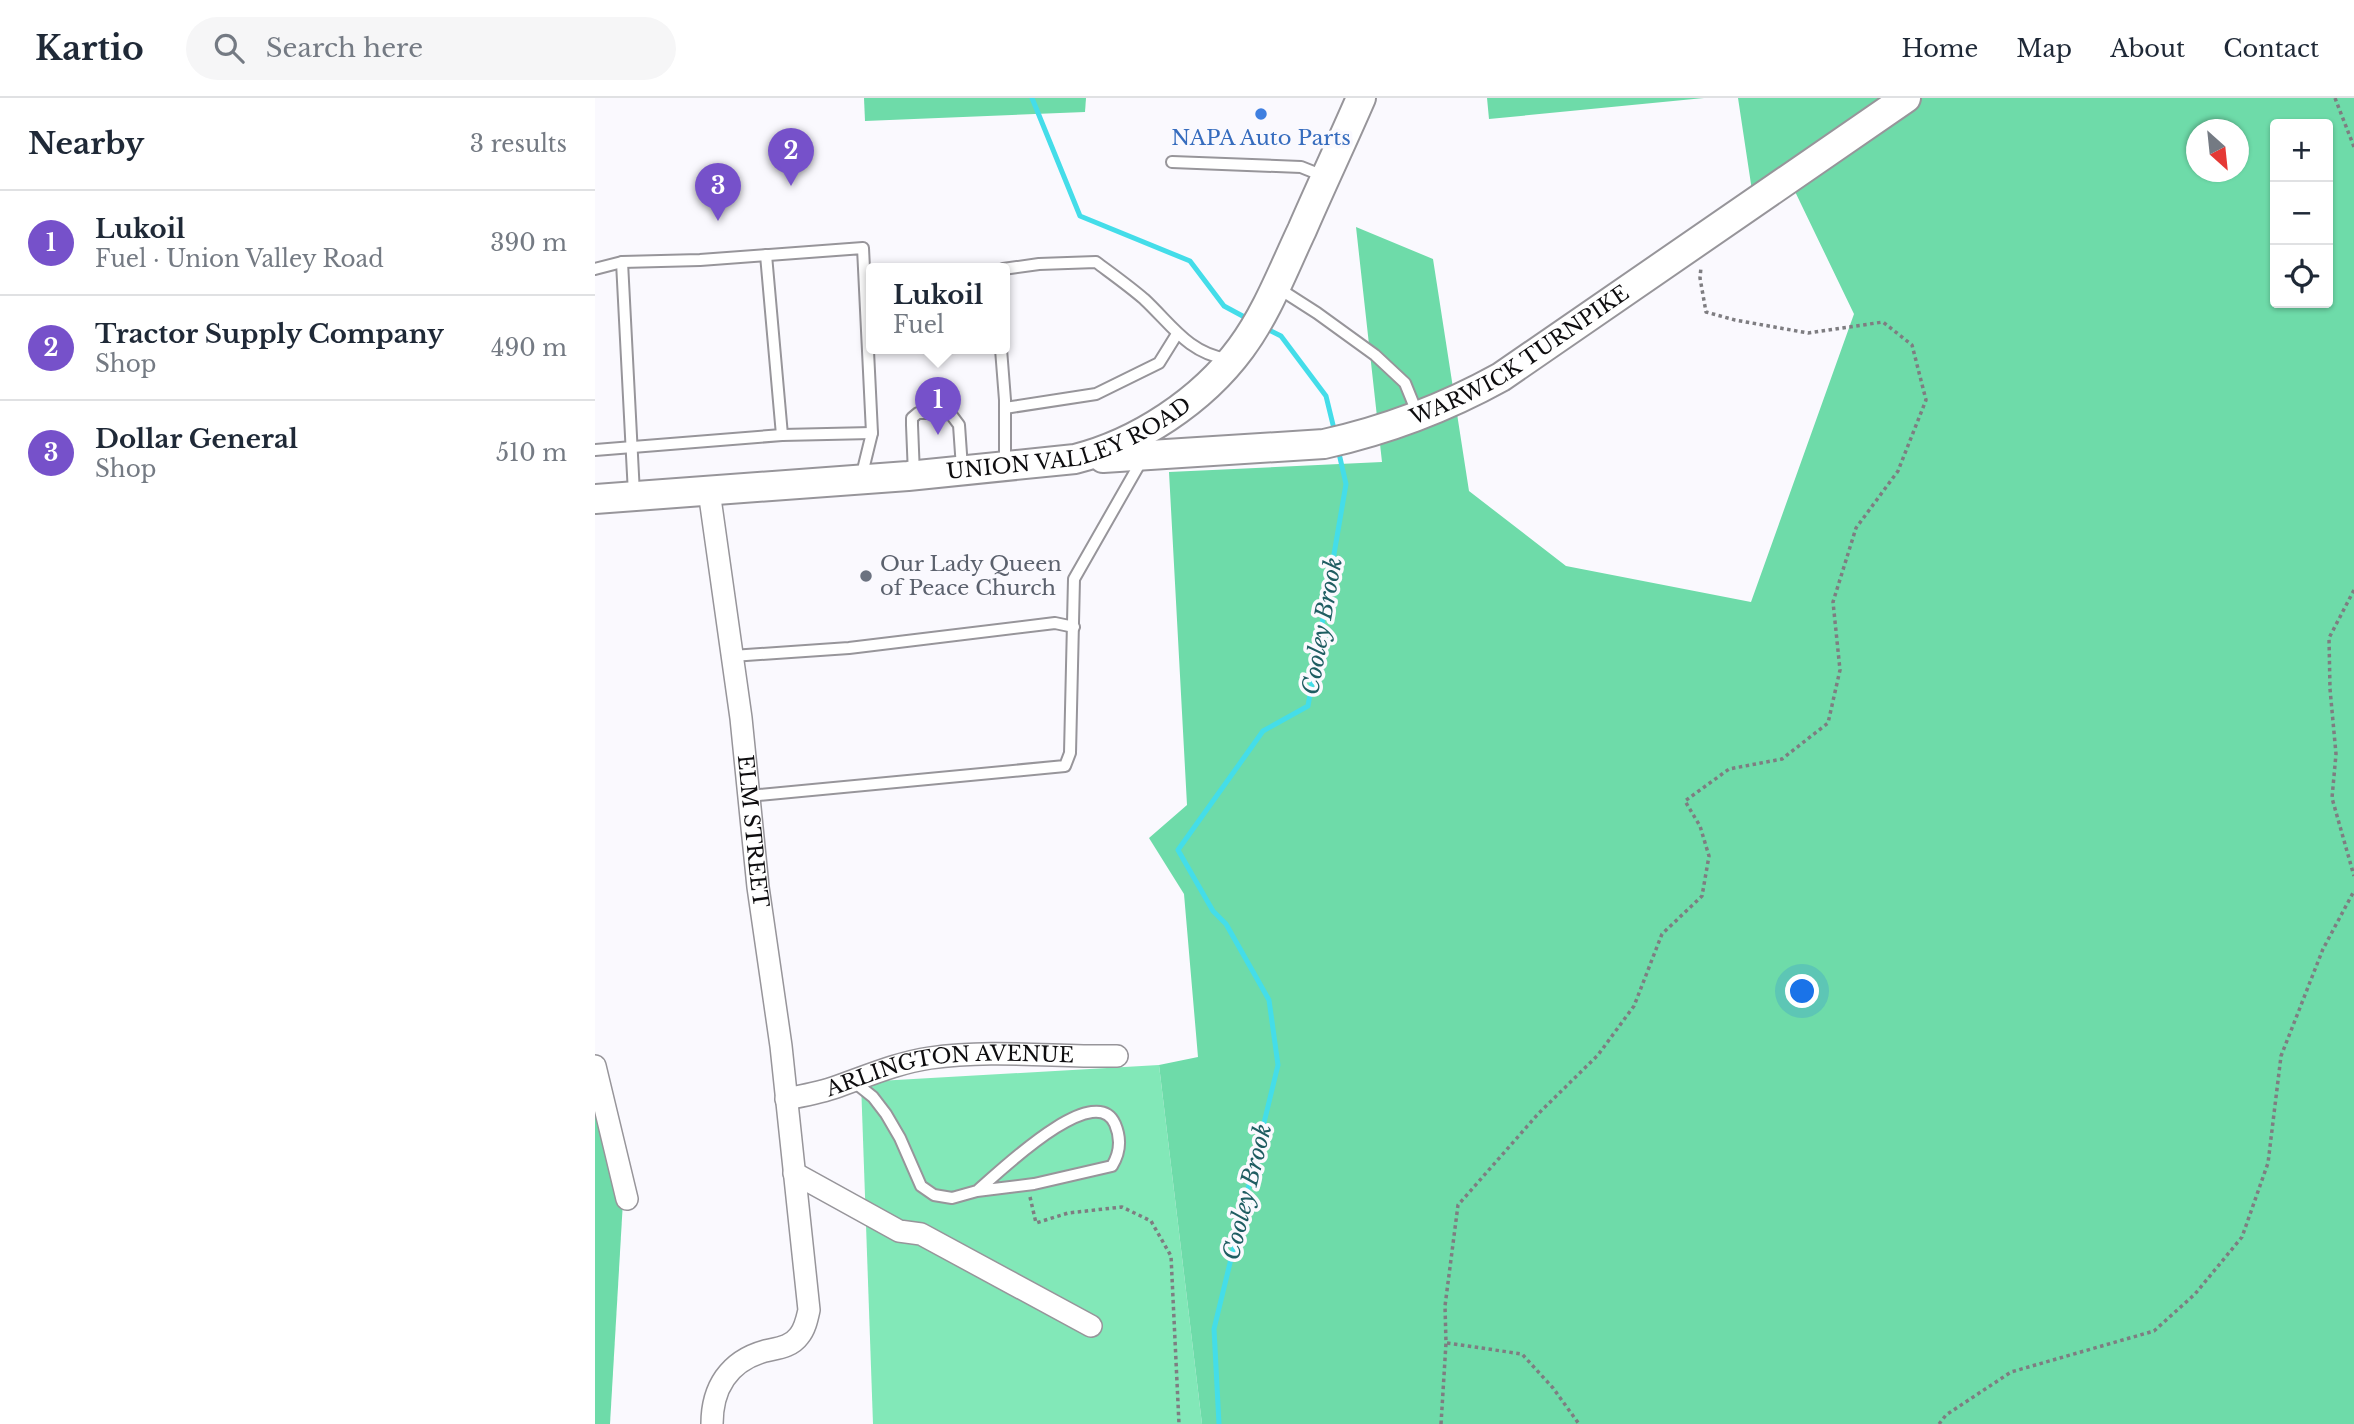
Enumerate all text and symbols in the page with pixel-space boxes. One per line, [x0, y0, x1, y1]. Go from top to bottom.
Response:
search box [186, 17, 676, 80]
text: Kartio [35, 28, 144, 69]
icon: search [210, 29, 248, 67]
text: Search here [266, 32, 423, 64]
text: Home [1902, 34, 1978, 63]
text: Map [2016, 34, 2072, 63]
text: About [2110, 34, 2185, 63]
text: Contact [2223, 34, 2319, 63]
marker: NAPA Auto Parts [1253, 106, 1269, 122]
north arrow [2186, 119, 2249, 182]
map controls [2270, 119, 2333, 308]
button: + [2270, 119, 2333, 182]
text: Nearby [28, 125, 144, 162]
place label: NAPA Auto Parts [1171, 125, 1351, 151]
pin: 2 [768, 128, 814, 186]
text: 3 results [470, 130, 567, 158]
pin: 3 [695, 163, 741, 221]
button: − [2270, 182, 2333, 245]
text: Lukoil [95, 213, 185, 245]
text: 1 [46, 229, 56, 257]
text: 390 m [490, 229, 567, 257]
text: Fuel · Union Valley Road [95, 245, 384, 273]
button: locate [2270, 245, 2333, 308]
popup [866, 263, 1010, 354]
text: Lukoil [893, 279, 983, 311]
street label: WARWICK TURNPIKE [1405, 280, 1634, 431]
text: Fuel [893, 311, 944, 339]
text: Tractor Supply Company [95, 318, 444, 350]
text: 2 [44, 334, 58, 362]
text: 490 m [491, 334, 567, 362]
text: Shop [95, 350, 156, 378]
pin: 1 [915, 377, 961, 435]
street label: UNION VALLEY ROAD [945, 392, 1196, 485]
text: Dollar General [95, 423, 298, 455]
text: 3 [44, 439, 58, 467]
text: 510 m [496, 439, 567, 467]
text: Shop [95, 455, 156, 483]
place label: Our Lady Queen of Peace Church [880, 551, 1062, 601]
water label: Cooley Brook [1296, 555, 1348, 697]
marker: Our Lady Queen of Peace Church [858, 568, 874, 584]
street label: ELM STREET [732, 753, 774, 910]
your location [1785, 974, 1819, 1008]
street label: ARLINGTON AVENUE [822, 1041, 1074, 1103]
water label: Cooley Brook [1217, 1121, 1277, 1263]

